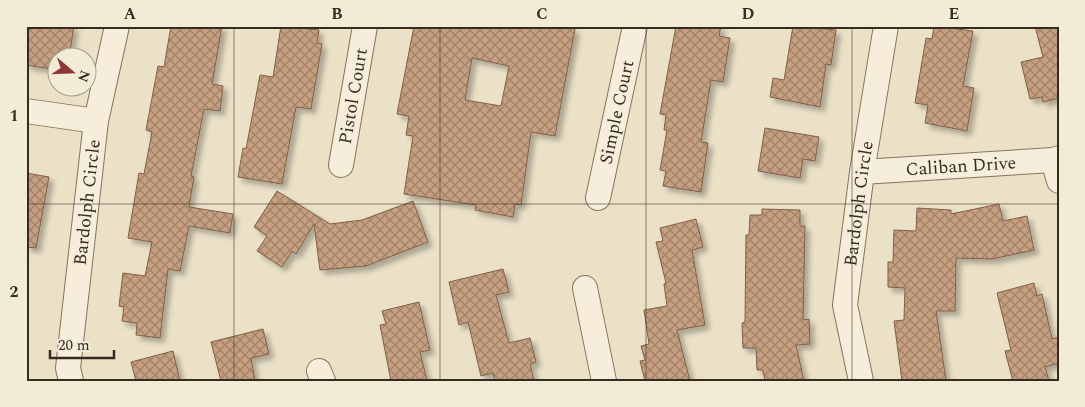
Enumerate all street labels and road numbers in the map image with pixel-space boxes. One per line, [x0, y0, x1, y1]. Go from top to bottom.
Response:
street label: Pistol Court [332, 46, 375, 146]
street label: Simple Court [593, 57, 641, 167]
street label: Bardolph Circle [67, 138, 108, 267]
street label: Bardolph Circle [837, 139, 881, 268]
street label: Caliban Drive [905, 149, 1017, 183]

